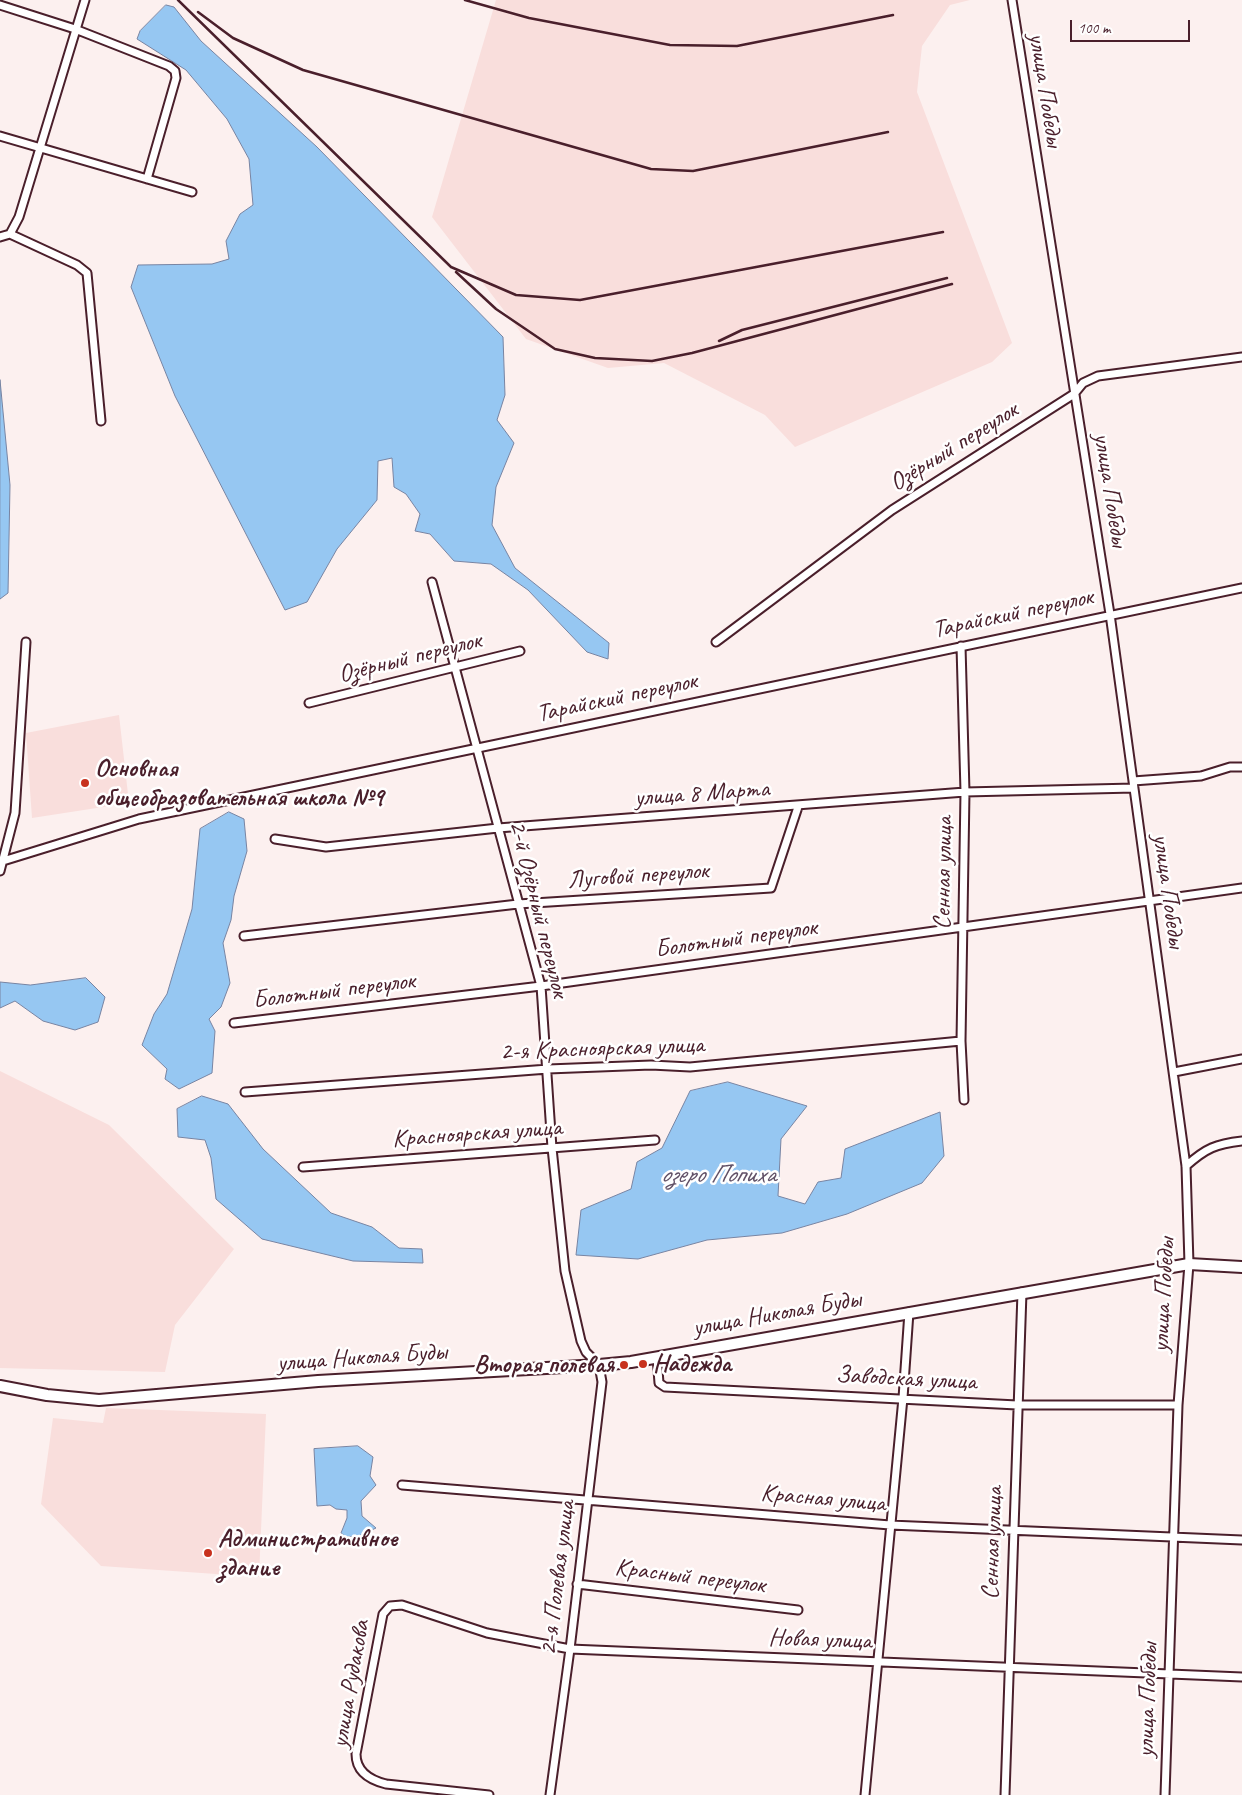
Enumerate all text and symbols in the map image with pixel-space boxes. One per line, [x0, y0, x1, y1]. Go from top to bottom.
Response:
scale bar [1072, 10, 1192, 42]
text: 100 m [1078, 19, 1110, 38]
street label: улица Победы [1021, 31, 1069, 149]
street label: Озёрный переулок [884, 396, 1024, 498]
street label: улица Победы [1086, 431, 1134, 549]
street label: Тарайский переулок [930, 582, 1096, 646]
street label: Озёрный переулок [336, 626, 484, 690]
street label: Тарайский переулок [534, 666, 700, 730]
place label: Основная общеобразовательная школа №9 [95, 754, 383, 813]
street label: улица 8 Марта [634, 774, 770, 814]
marker: Основная общеобразовательная школа №9 [79, 777, 91, 789]
street label: Сенная улица [928, 816, 960, 930]
street label: 2-й Озёрный переулок [501, 817, 575, 1001]
street label: улица Победы [1145, 832, 1191, 950]
street label: Луговой переулок [566, 856, 710, 896]
street label: Болотный переулок [653, 913, 819, 965]
street label: Болотный переулок [251, 966, 417, 1016]
street label: 2-я Красноярская улица [499, 1030, 705, 1068]
street label: Красноярская улица [391, 1113, 563, 1155]
water label: озеро Попиха [661, 1159, 775, 1191]
street label: улица Победы [1146, 1237, 1182, 1353]
street label: улица Николая Буды [691, 1284, 863, 1344]
street label: улица Николая Буды [276, 1337, 448, 1379]
place label: Надежда [653, 1349, 731, 1379]
place label: Вторая полевая [474, 1350, 614, 1380]
marker: Надежда [637, 1358, 649, 1370]
marker: Вторая полевая [618, 1359, 630, 1371]
street label: Заводская улица [835, 1360, 977, 1398]
street label: Красная улица [759, 1479, 887, 1519]
street label: Сенная улица [976, 1486, 1010, 1600]
street label: 2-я Полевая улица [534, 1499, 582, 1657]
place label: Административное здание [218, 1524, 397, 1583]
marker: Административное здание [202, 1547, 214, 1559]
street label: Красный переулок [613, 1553, 767, 1601]
street label: улица Рудакова [325, 1618, 377, 1750]
street label: Новая улица [768, 1623, 872, 1657]
street label: улица Победы [1131, 1642, 1165, 1758]

